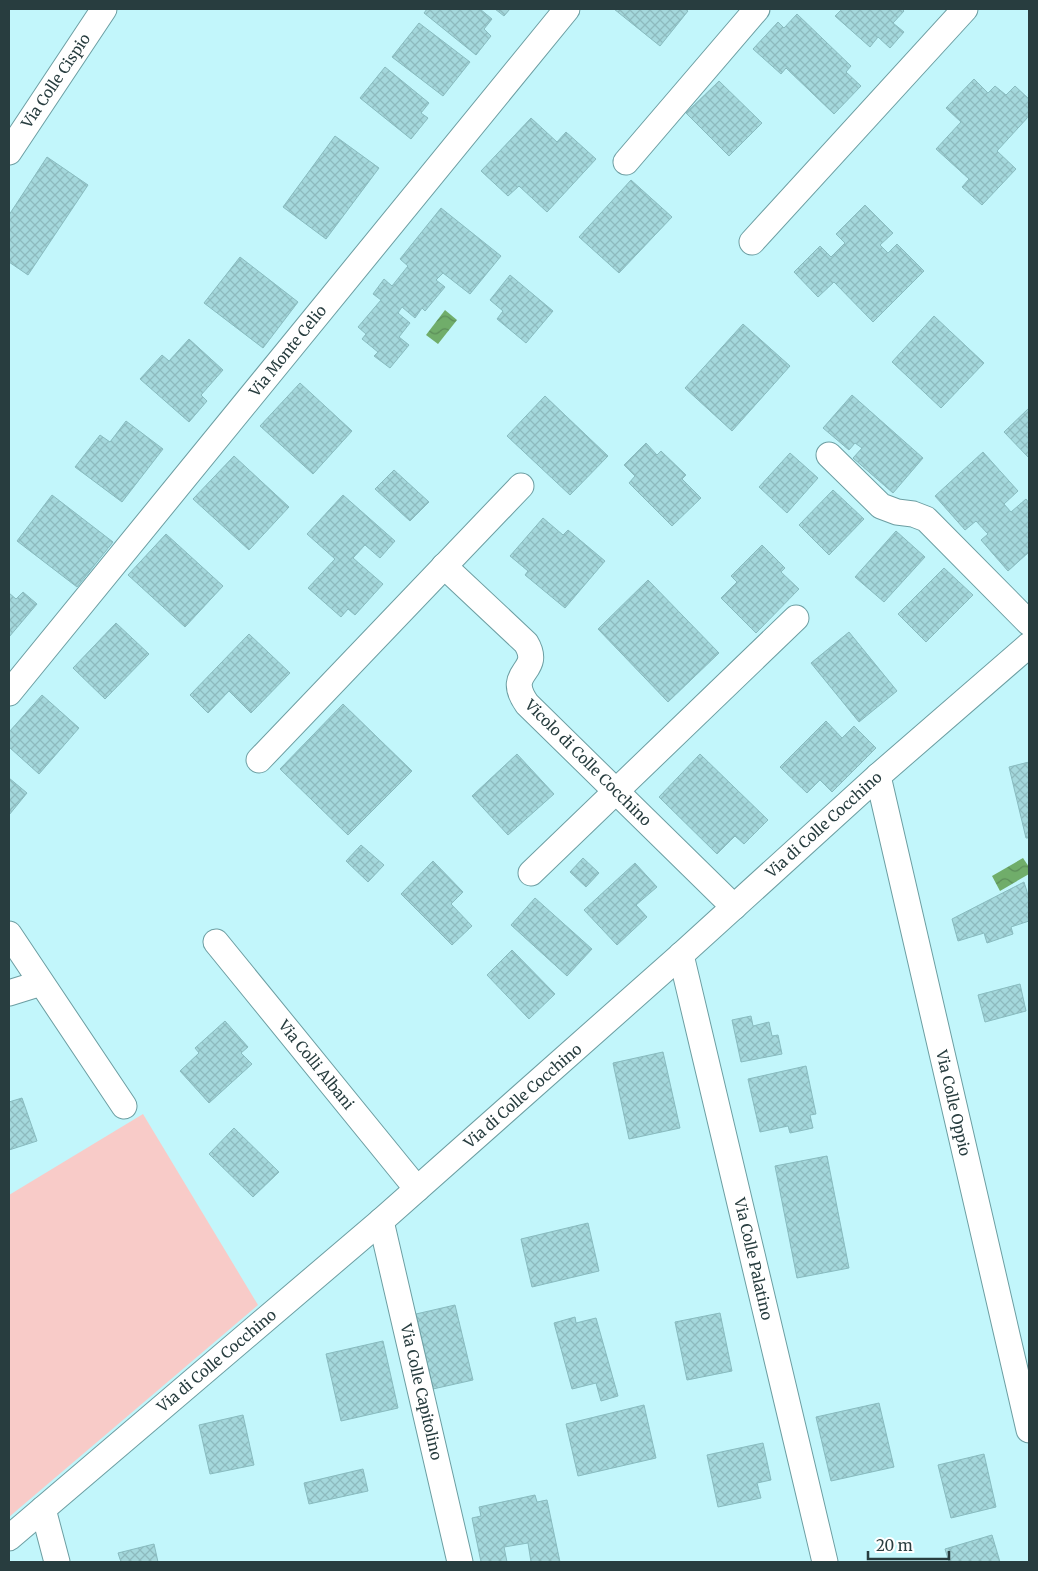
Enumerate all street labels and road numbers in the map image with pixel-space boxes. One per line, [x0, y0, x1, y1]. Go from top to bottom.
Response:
street label: Via Colle Cispio [16, 30, 94, 132]
street label: Via Monte Celio [244, 301, 330, 401]
street label: Vicolo di Colle Cocchino [520, 695, 656, 830]
street label: Via di Colle Cocchino [761, 767, 886, 882]
street label: Via Colli Albani [274, 1015, 358, 1113]
street label: Via di Colle Cocchino [459, 1039, 586, 1153]
street label: Via Colle Oppio [932, 1047, 975, 1158]
street label: Via Colle Palatino [730, 1195, 777, 1322]
street label: Via di Colle Cocchino [152, 1305, 280, 1417]
street label: Via Colle Capitolino [396, 1321, 446, 1462]

